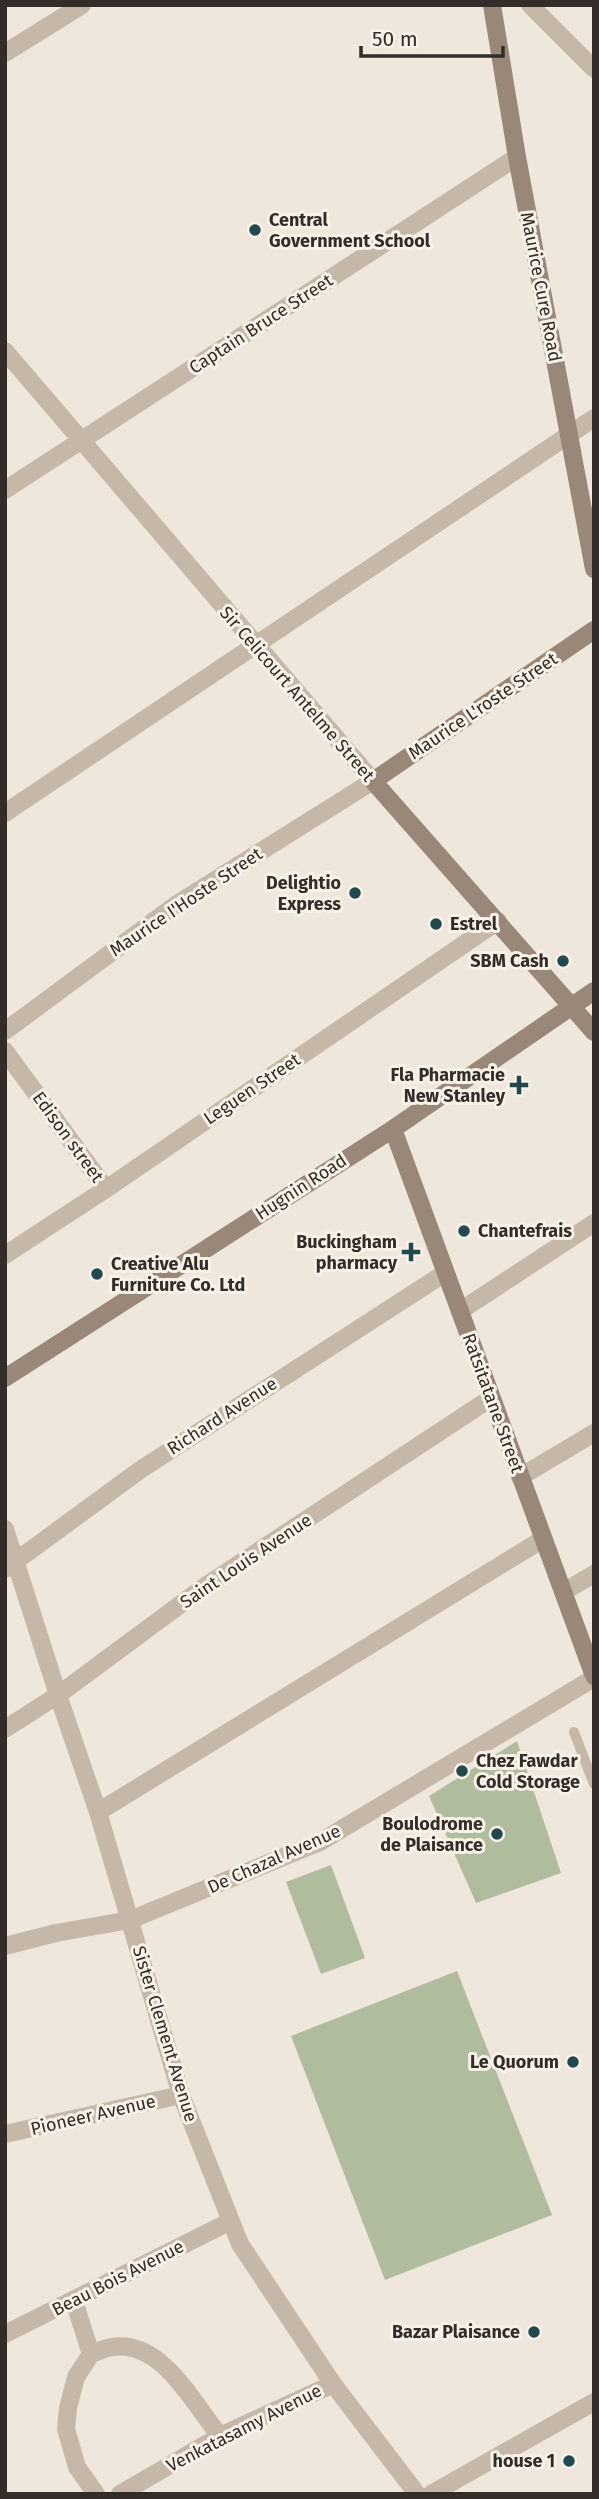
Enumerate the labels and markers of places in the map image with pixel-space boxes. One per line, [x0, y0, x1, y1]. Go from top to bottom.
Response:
place label: Central Government School [269, 209, 431, 252]
marker: Central Government School [247, 222, 263, 238]
place label: Delightio Express [266, 872, 341, 915]
marker: Delightio Express [347, 885, 363, 901]
place label: Estrel [450, 913, 498, 935]
marker: Estrel [428, 916, 444, 932]
place label: SBM Cash [470, 950, 549, 972]
marker: SBM Cash [555, 953, 571, 969]
place label: Fla Pharmacie New Stanley [390, 1064, 506, 1107]
marker: Fla Pharmacie New Stanley [511, 1077, 527, 1093]
place label: Chantefrais [478, 1220, 572, 1242]
marker: Chantefrais [456, 1223, 472, 1239]
place label: Buckingham pharmacy [296, 1231, 398, 1274]
marker: Buckingham pharmacy [403, 1244, 419, 1260]
place label: Creative Alu Furniture Co. Ltd [111, 1253, 245, 1296]
marker: Creative Alu Furniture Co. Ltd [89, 1266, 105, 1282]
place label: Chez Fawdar Cold Storage [476, 1750, 580, 1793]
marker: Chez Fawdar Cold Storage [454, 1763, 470, 1779]
place label: Boulodrome de Plaisance [380, 1813, 483, 1856]
marker: Boulodrome de Plaisance [489, 1826, 505, 1842]
place label: Le Quorum [470, 2051, 559, 2073]
marker: Le Quorum [565, 2054, 581, 2070]
place label: Bazar Plaisance [392, 2321, 520, 2343]
marker: Bazar Plaisance [526, 2324, 542, 2340]
place label: house 1 [493, 2450, 555, 2472]
marker: house 1 [561, 2453, 577, 2469]

